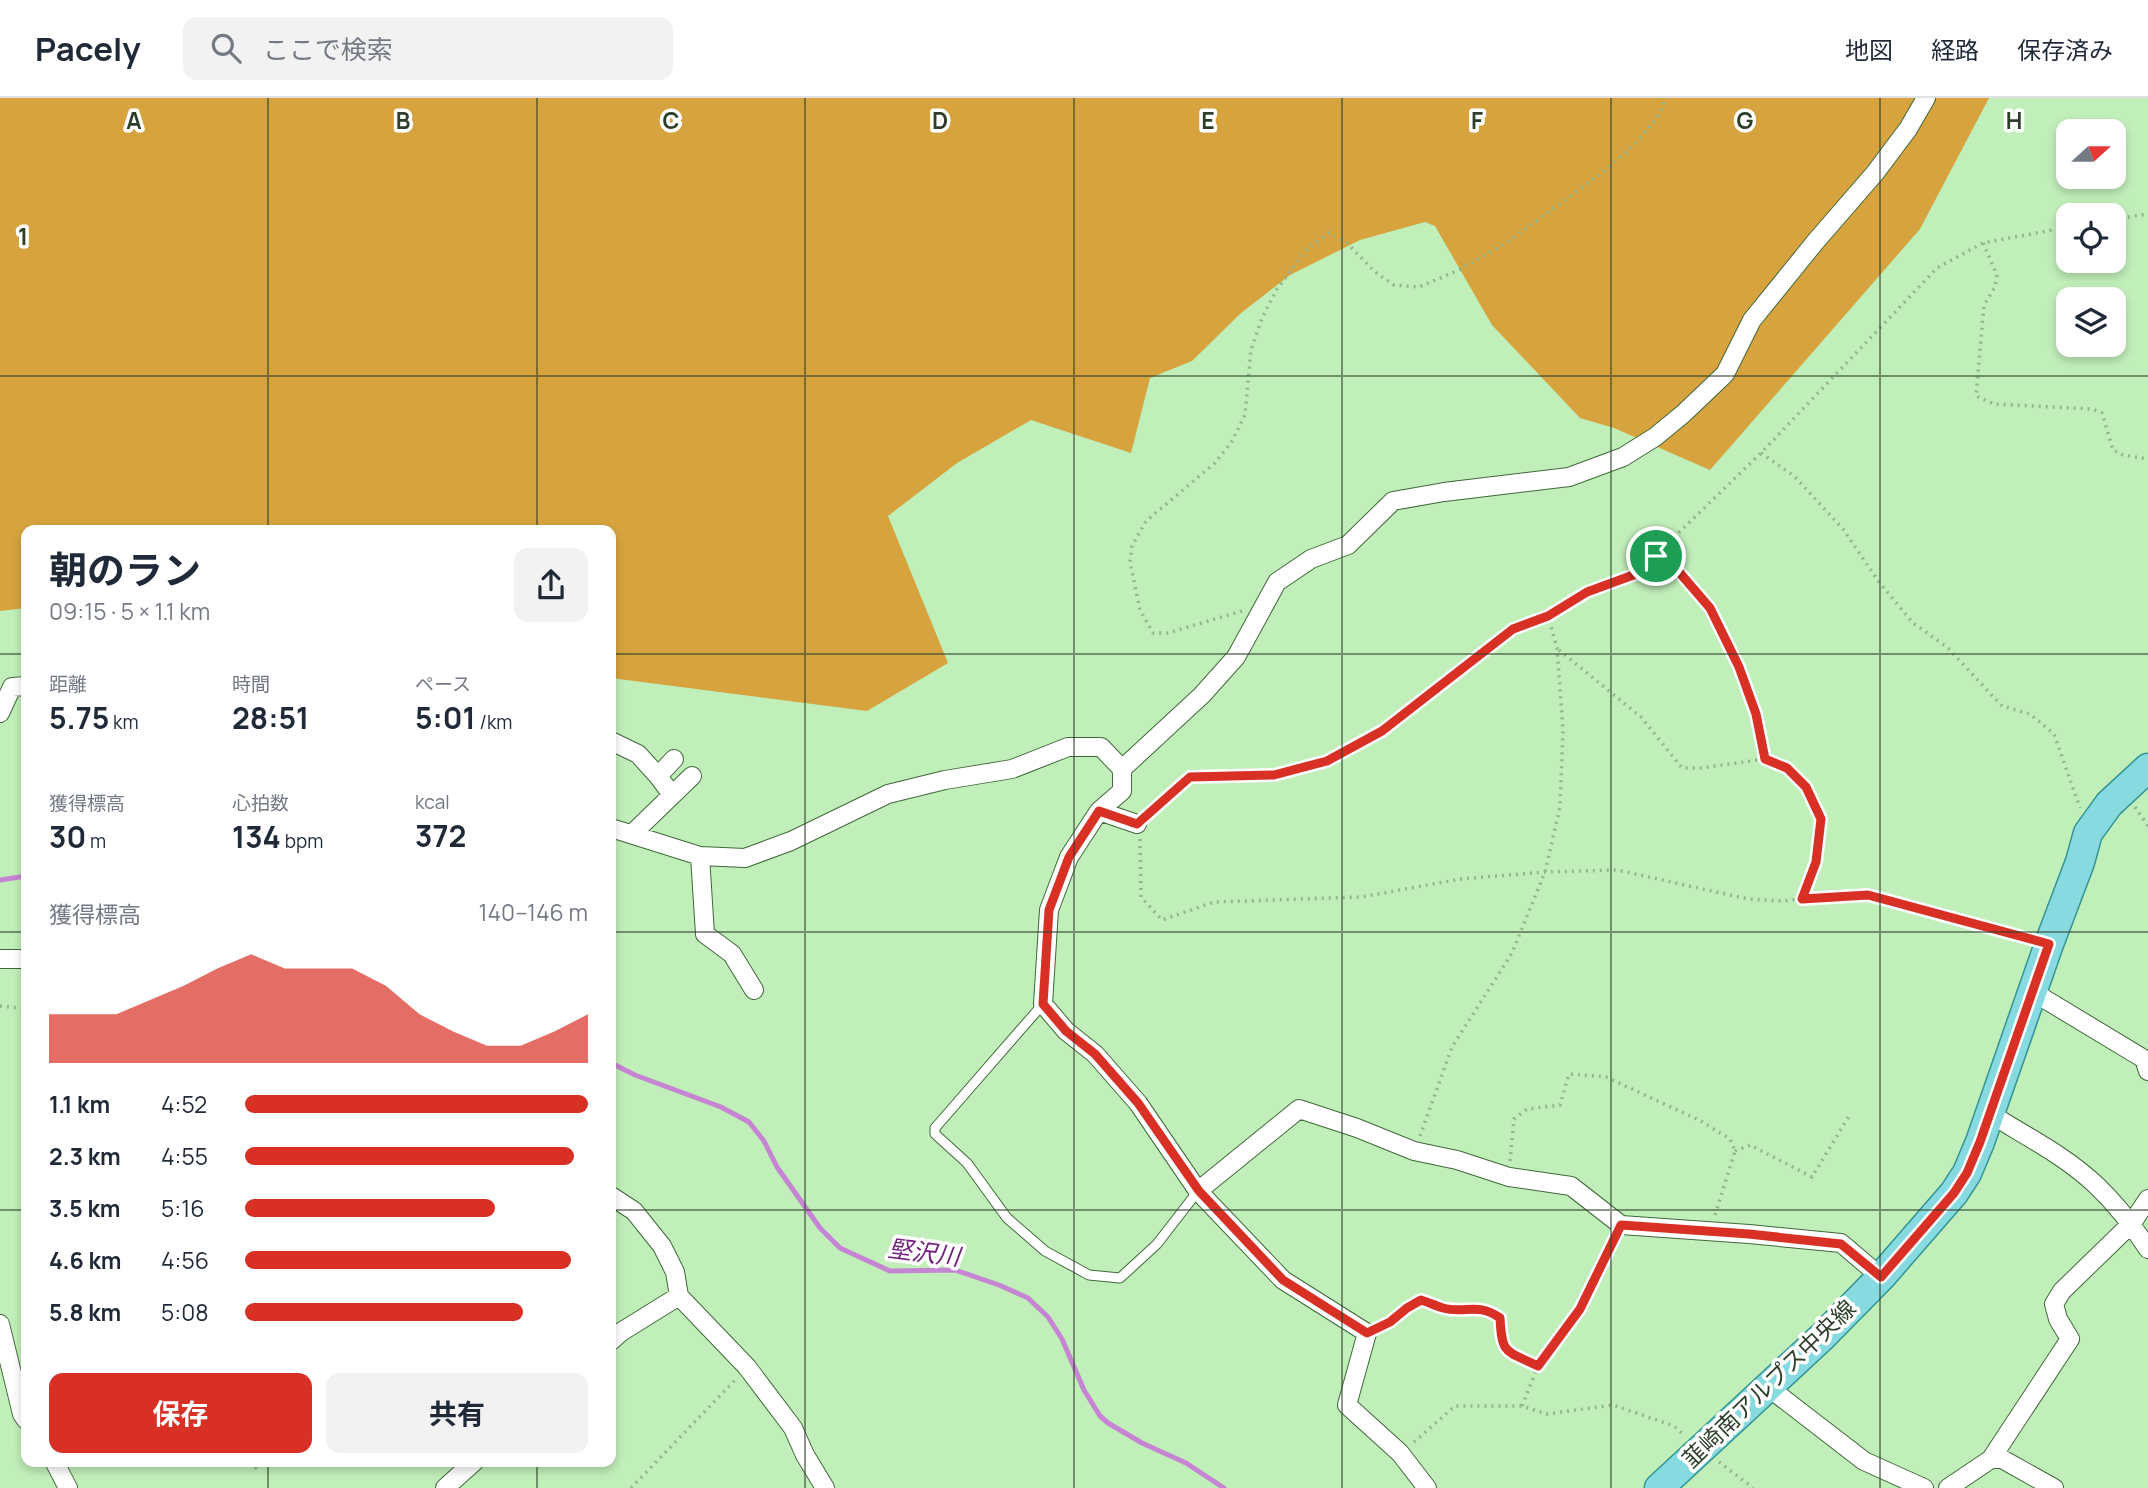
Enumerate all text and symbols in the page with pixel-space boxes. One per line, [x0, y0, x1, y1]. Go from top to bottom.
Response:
search box [183, 17, 673, 80]
text: Pacely [35, 26, 141, 71]
icon: search [207, 29, 245, 67]
text: ここで検索 [263, 31, 393, 67]
text: 地図 [1845, 33, 1893, 66]
text: 経路 [1931, 33, 1979, 66]
text: 保存済み [2017, 33, 2113, 66]
text: A [126, 104, 142, 136]
text: B [396, 104, 410, 136]
text: C [663, 104, 680, 136]
text: D [932, 104, 948, 136]
text: E [1201, 104, 1215, 136]
text: F [1471, 104, 1483, 136]
text: G [1737, 104, 1754, 136]
text: H [2006, 104, 2022, 136]
north arrow [2056, 119, 2126, 189]
map controls [2056, 119, 2126, 357]
button: locate [2056, 203, 2126, 273]
text: 1 [18, 220, 28, 252]
button: layers [2056, 287, 2126, 357]
pin [1626, 526, 1686, 586]
icon: arrive [1637, 537, 1675, 575]
text: 朝のラン [49, 543, 201, 595]
button: share [514, 548, 588, 622]
text: 09:15 · 5 × 1.1 km [49, 595, 210, 627]
text: 距離 [49, 671, 87, 697]
text: 時間 [232, 671, 270, 697]
text: ペース [415, 671, 471, 697]
text: 5.75 [49, 697, 109, 738]
text: 28:51 [232, 697, 309, 738]
text: 5:01 [415, 697, 476, 738]
text: km [109, 709, 139, 735]
text: /km [476, 709, 512, 735]
text: kcal [415, 789, 450, 815]
text: 獲得標高 [49, 790, 125, 816]
text: 心拍数 [232, 790, 289, 816]
text: 372 [415, 815, 466, 856]
text: 30 [49, 816, 86, 857]
text: 134 [232, 816, 281, 857]
text: m [86, 828, 106, 854]
text: bpm [281, 828, 323, 854]
text: 140–146 m [479, 896, 588, 928]
text: 獲得標高 [49, 898, 141, 930]
text: 1.1 km [49, 1088, 110, 1120]
text: 4:52 [161, 1088, 207, 1120]
text: 2.3 km [49, 1140, 121, 1172]
text: 4:55 [161, 1140, 208, 1172]
text: 3.5 km [49, 1192, 120, 1224]
text: 5:16 [161, 1192, 204, 1224]
water label: 堅沢川 [886, 1231, 965, 1273]
text: 4.6 km [49, 1244, 121, 1276]
text: 4:56 [161, 1244, 209, 1276]
street label: 韮崎南アルプス中央線 [1675, 1292, 1862, 1475]
text: 5.8 km [49, 1296, 121, 1328]
text: 5:08 [161, 1296, 209, 1328]
button: 保存 [49, 1373, 312, 1453]
button: 共有 [326, 1373, 588, 1453]

